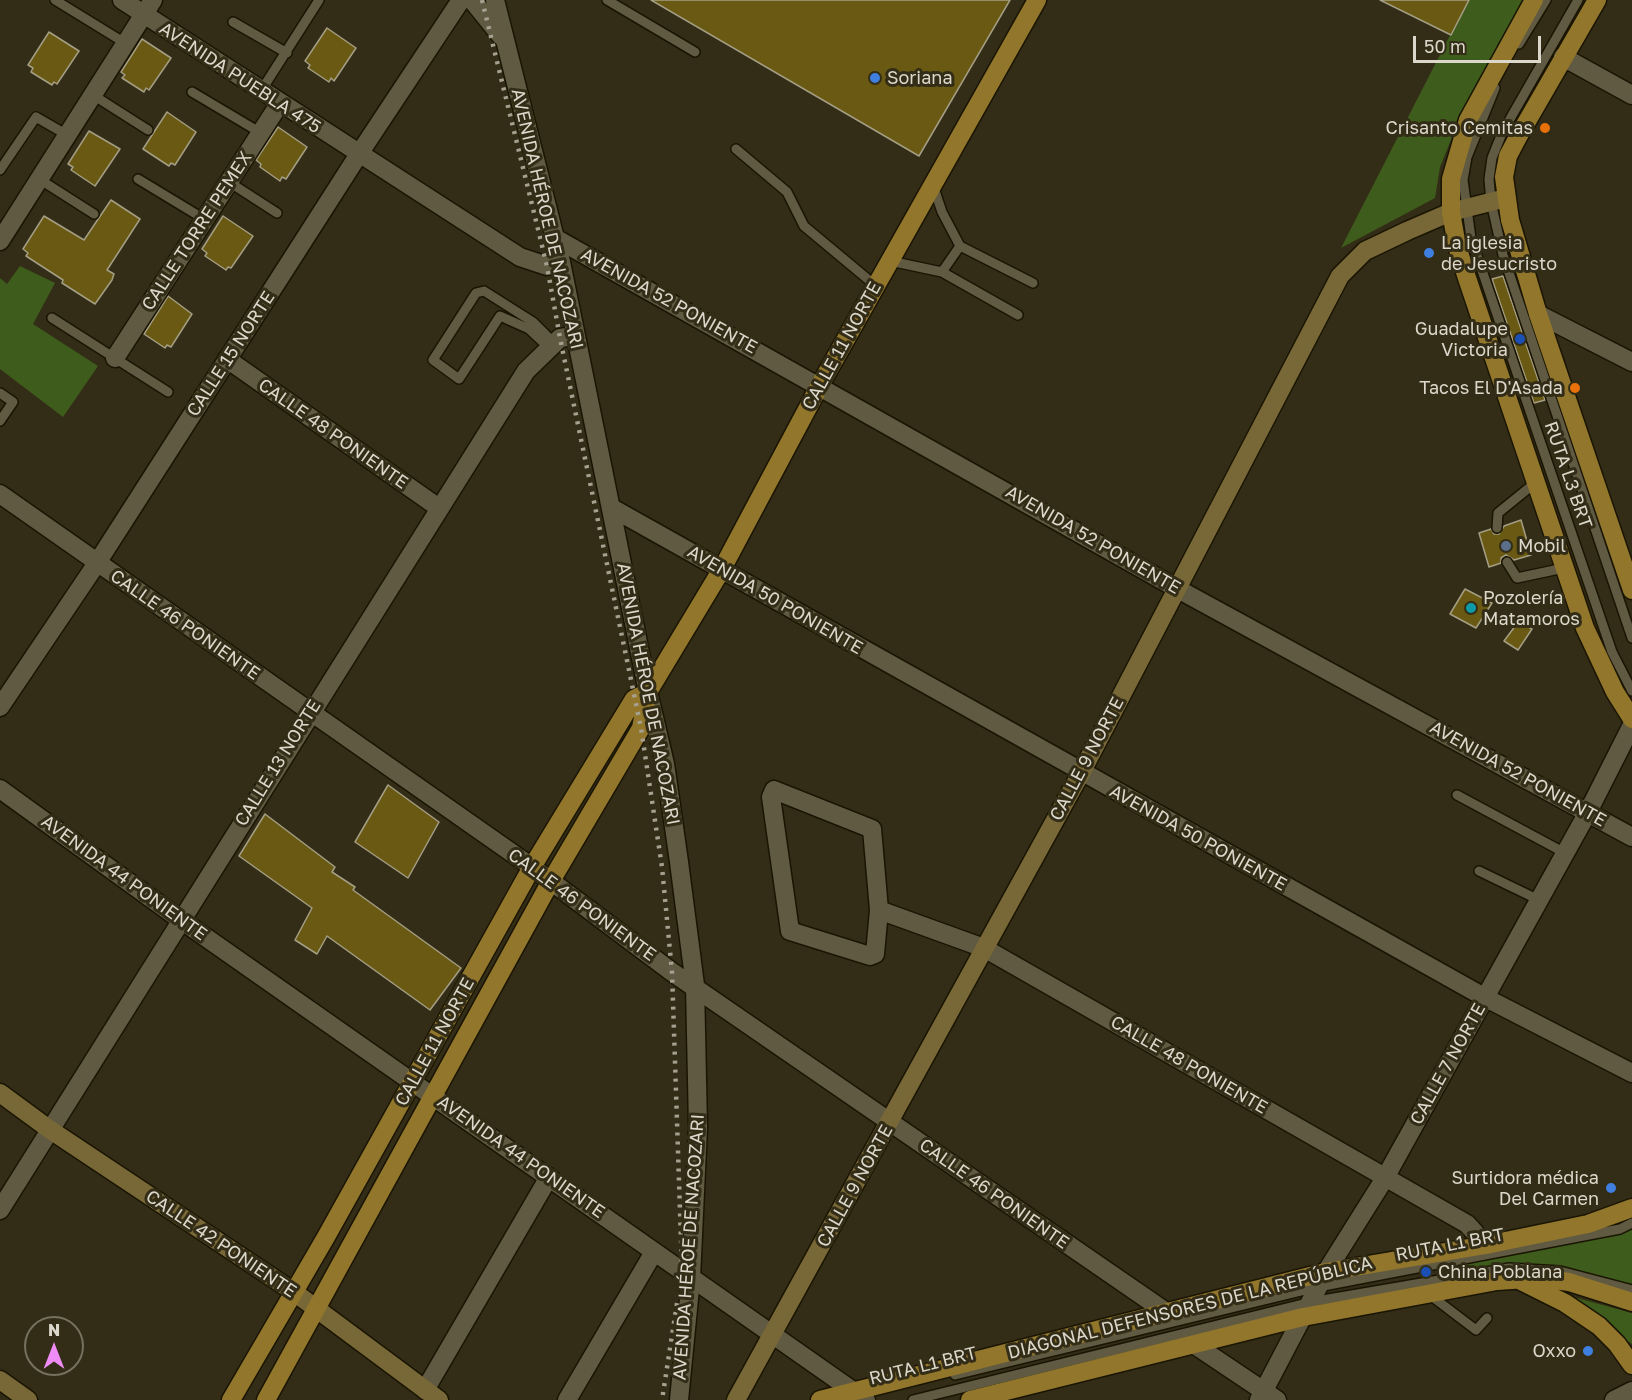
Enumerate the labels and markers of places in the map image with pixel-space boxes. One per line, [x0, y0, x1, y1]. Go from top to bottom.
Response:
place label: Soriana [887, 67, 953, 89]
marker: Soriana [868, 71, 882, 85]
place label: Crisanto Cemitas [1385, 117, 1533, 139]
marker: Crisanto Cemitas [1538, 121, 1552, 135]
place label: La iglesia de Jesucristo [1441, 232, 1557, 274]
marker: La iglesia de Jesucristo [1422, 246, 1436, 260]
place label: Guadalupe Victoria [1415, 318, 1508, 360]
marker: Guadalupe Victoria [1513, 332, 1527, 346]
place label: Tacos El D'Asada [1419, 377, 1563, 399]
marker: Tacos El D'Asada [1568, 381, 1582, 395]
place label: Mobil [1518, 535, 1566, 557]
marker: Mobil [1499, 539, 1513, 553]
place label: Pozolería Matamoros [1483, 587, 1580, 630]
marker: Pozolería Matamoros [1464, 601, 1478, 615]
place label: Surtidora médica Del Carmen [1452, 1167, 1599, 1210]
marker: Surtidora médica Del Carmen [1604, 1181, 1618, 1195]
place label: China Poblana [1438, 1261, 1563, 1283]
marker: China Poblana [1419, 1265, 1433, 1279]
place label: Oxxo [1532, 1340, 1576, 1362]
marker: Oxxo [1581, 1344, 1595, 1358]

